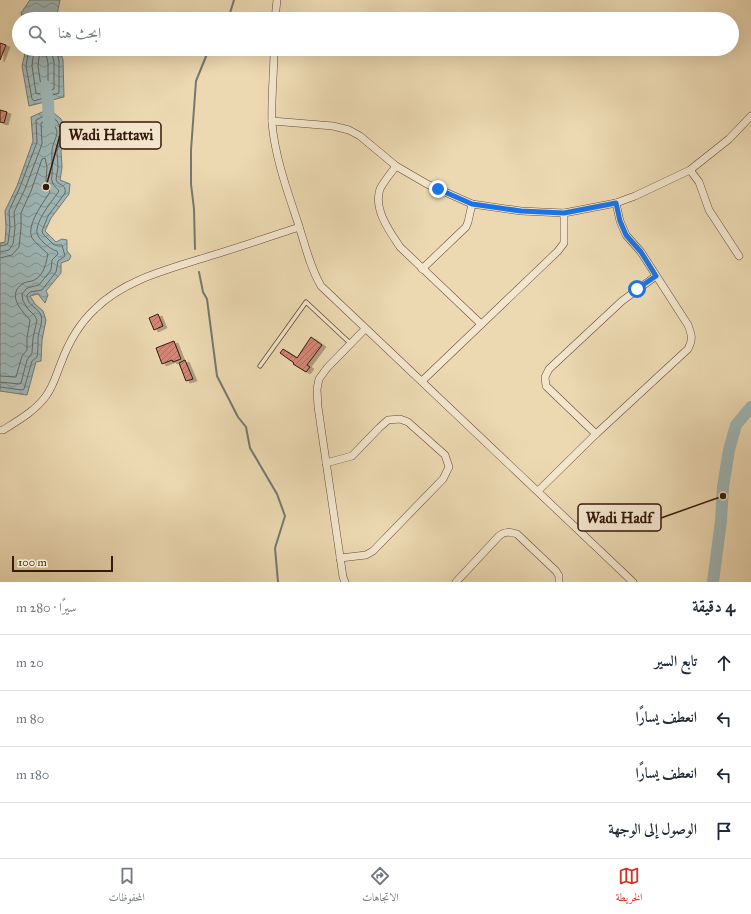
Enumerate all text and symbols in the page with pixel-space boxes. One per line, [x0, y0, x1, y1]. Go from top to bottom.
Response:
search box [12, 12, 739, 56]
icon: search [26, 23, 48, 45]
text: ابحث هنا [58, 24, 101, 42]
callout: Wadi Hattawi [60, 122, 161, 149]
text: Wadi Hattawi [69, 126, 154, 144]
route end [429, 180, 447, 198]
route start [628, 280, 646, 298]
callout: Wadi Hadf [578, 504, 661, 531]
text: Wadi Hadf [586, 509, 655, 527]
scale bar [12, 554, 113, 573]
text: 100 m [18, 556, 47, 569]
text: 4 دقيقة [692, 596, 735, 617]
text: سيرًا · 280 m [16, 600, 76, 616]
text: تابع السير [655, 652, 697, 670]
icon: ahead [713, 652, 735, 674]
text: 20 m [16, 655, 44, 671]
text: انعطف يسارًا [635, 708, 697, 726]
icon: left [713, 708, 735, 730]
text: 80 m [16, 711, 44, 727]
text: انعطف يسارًا [635, 764, 697, 782]
icon: left [713, 764, 735, 786]
text: 180 m [16, 767, 49, 783]
text: الوصول إلى الوجهة [608, 820, 697, 838]
icon: arrive [713, 820, 735, 842]
tab: المحفوظات [109, 865, 145, 908]
tab: الاتجاهات [362, 865, 399, 908]
tab: الخريطة [616, 865, 642, 908]

